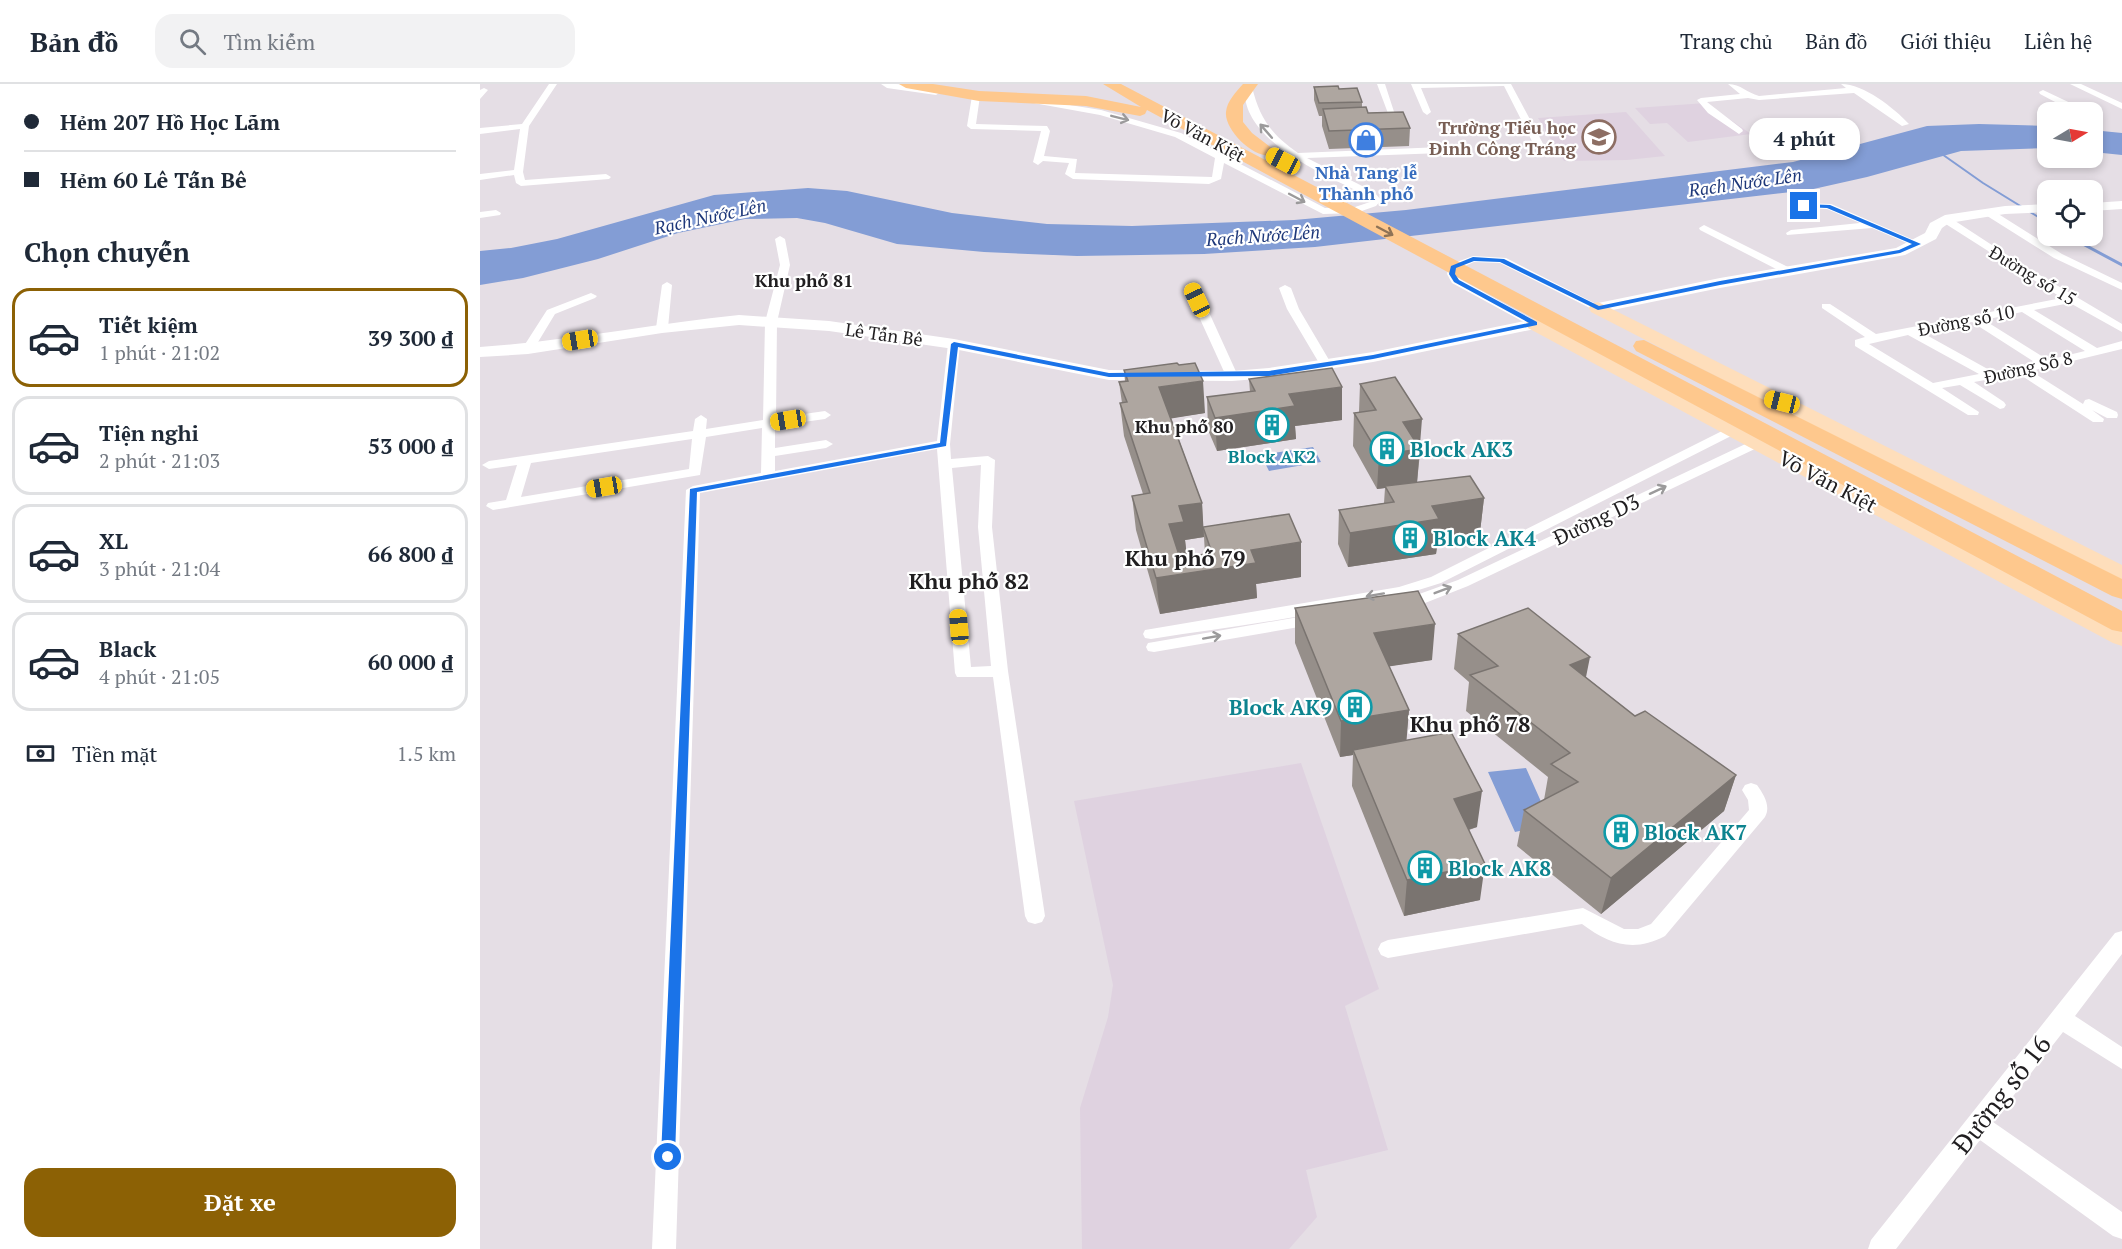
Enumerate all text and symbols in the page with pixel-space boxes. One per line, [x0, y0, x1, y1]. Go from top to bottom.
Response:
search box [155, 14, 575, 68]
text: Bản đồ [30, 23, 119, 60]
icon: search [176, 25, 209, 58]
text: Tìm kiếm [224, 27, 315, 56]
text: Trang chủ [1680, 27, 1772, 55]
text: Bản đồ [1805, 27, 1867, 55]
text: Giới thiệu [1900, 27, 1991, 55]
text: Liên hệ [2024, 27, 2092, 55]
north arrow [2037, 102, 2103, 168]
map controls [2037, 102, 2103, 246]
street label: Võ Văn Kiệt [1157, 103, 1250, 167]
text: Hẻm 207 Hồ Học Lãm [60, 107, 280, 136]
one-way arrow [1110, 112, 1129, 124]
place label: Trường Tiểu học Đinh Công Tráng [1429, 115, 1577, 160]
school or university icon: Trường Tiểu học Đinh Công Tráng [1581, 119, 1617, 155]
callout: 4 phút [1748, 119, 1860, 161]
shop icon: Nhà Tang lễ Thành phố [1348, 122, 1384, 158]
one-way arrow [1260, 123, 1273, 139]
text: 4 phút [1773, 125, 1836, 152]
car [1263, 145, 1303, 177]
place label: Nhà Tang lễ Thành phố [1315, 160, 1417, 205]
water label: Rạch Nước Lên [1686, 162, 1803, 202]
text: Hẻm 60 Lê Tấn Bê [60, 165, 247, 194]
button: locate [2037, 180, 2103, 246]
water label: Rạch Nước Lên [651, 192, 768, 240]
one-way arrow [1288, 192, 1305, 204]
route end [1790, 192, 1817, 219]
water label: Rạch Nước Lên [1204, 219, 1321, 251]
one-way arrow [1376, 226, 1394, 237]
text: Chọn chuyến [24, 234, 190, 270]
street label: Đường số 15 [1985, 240, 2081, 310]
district label: Khu phố 81 [755, 268, 853, 292]
car [1181, 280, 1213, 320]
street label: Đường số 10 [1916, 299, 2016, 341]
text: Tiết kiệm [99, 310, 198, 339]
icon: car [27, 311, 81, 365]
street label: Lê Tấn Bê [844, 317, 924, 351]
text: 39 300 ₫ [368, 323, 453, 352]
car [561, 328, 599, 352]
text: 1 phút · 21:02 [99, 339, 220, 366]
street label: Đường Số 8 [1981, 345, 2075, 389]
car [1762, 389, 1802, 415]
building icon: Block AK2 [1254, 407, 1290, 443]
car [769, 408, 807, 432]
district label: Khu phố 80 [1135, 414, 1233, 438]
text: Tiện nghi [99, 418, 199, 447]
icon: car [27, 419, 81, 473]
text: 53 000 ₫ [368, 431, 453, 460]
building icon: Block AK3 [1369, 431, 1405, 467]
place label: Block AK3 [1410, 435, 1513, 463]
street label: Võ Văn Kiệt [1774, 443, 1882, 519]
place label: Block AK2 [1228, 444, 1316, 468]
text: 2 phút · 21:03 [99, 447, 220, 474]
car [585, 475, 623, 499]
one-way arrow [1648, 483, 1666, 495]
street label: Đường D3 [1548, 487, 1644, 551]
building icon: Block AK4 [1392, 520, 1428, 556]
place label: Block AK4 [1433, 524, 1536, 552]
text: XL [99, 526, 128, 555]
icon: car [27, 527, 81, 581]
text: 66 800 ₫ [368, 539, 453, 568]
district label: Khu phố 79 [1125, 543, 1245, 572]
text: 3 phút · 21:04 [99, 555, 220, 582]
district label: Khu phố 82 [909, 566, 1029, 595]
one-way arrow [1434, 584, 1452, 595]
one-way arrow [1366, 590, 1386, 601]
car [948, 608, 970, 646]
one-way arrow [1201, 631, 1221, 642]
text: Black [99, 634, 156, 663]
icon: car [27, 635, 81, 689]
text: 60 000 ₫ [368, 647, 453, 676]
text: 4 phút · 21:05 [99, 663, 220, 690]
building icon: Block AK9 [1337, 689, 1373, 725]
place label: Block AK9 [1229, 693, 1332, 721]
district label: Khu phố 78 [1410, 709, 1530, 738]
icon: cash [24, 737, 57, 770]
text: Tiền mặt [72, 739, 157, 768]
text: 1.5 km [397, 740, 456, 767]
building icon: Block AK7 [1603, 814, 1639, 850]
place label: Block AK7 [1644, 818, 1747, 846]
building icon: Block AK8 [1407, 850, 1443, 886]
place label: Block AK8 [1448, 854, 1551, 882]
street label: Đường số 16 [1944, 1028, 2058, 1160]
route start [654, 1143, 681, 1170]
button: Đặt xe [24, 1168, 456, 1237]

